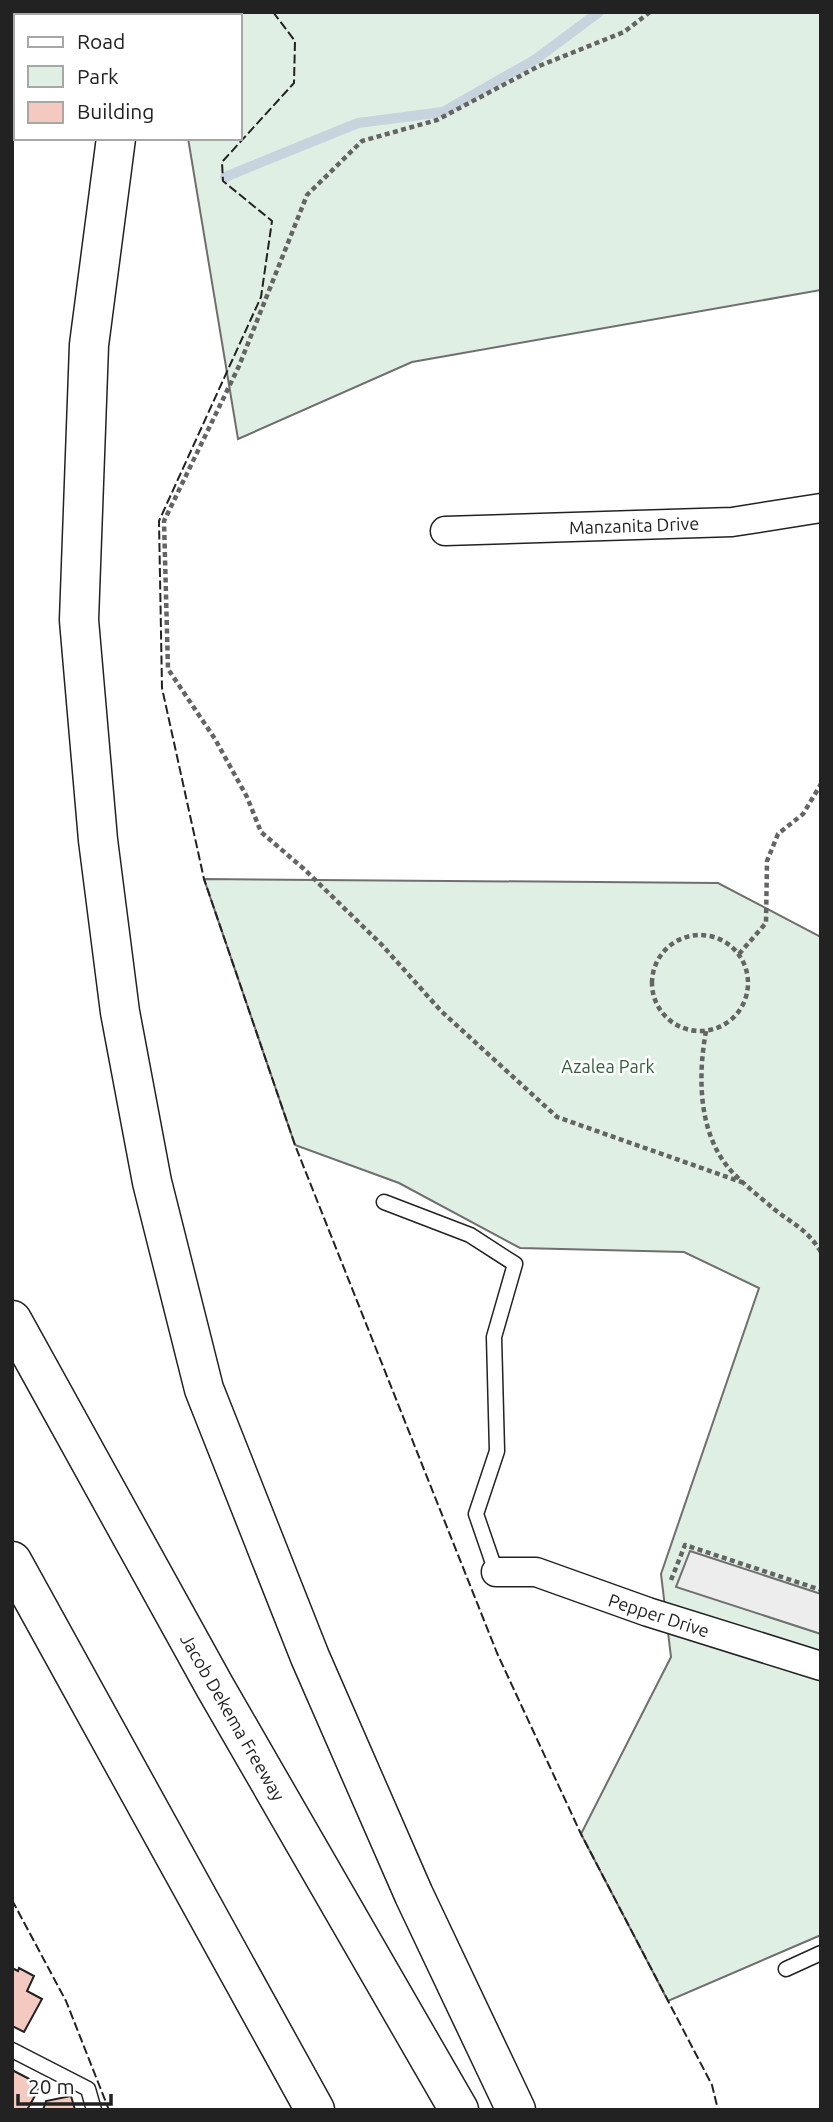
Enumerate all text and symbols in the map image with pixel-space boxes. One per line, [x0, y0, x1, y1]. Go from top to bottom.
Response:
legend [14, 14, 242, 140]
text: Road [77, 29, 125, 53]
text: Park [77, 64, 119, 88]
text: Building [77, 99, 154, 123]
street label: Manzanita Drive [569, 513, 699, 537]
park label: Azalea Park [561, 1056, 655, 1076]
street label: Pepper Drive [606, 1589, 712, 1641]
street label: Jacob Dekema Freeway [177, 1630, 289, 1804]
scale bar [18, 2062, 110, 2106]
text: 20 m [28, 2074, 75, 2098]

